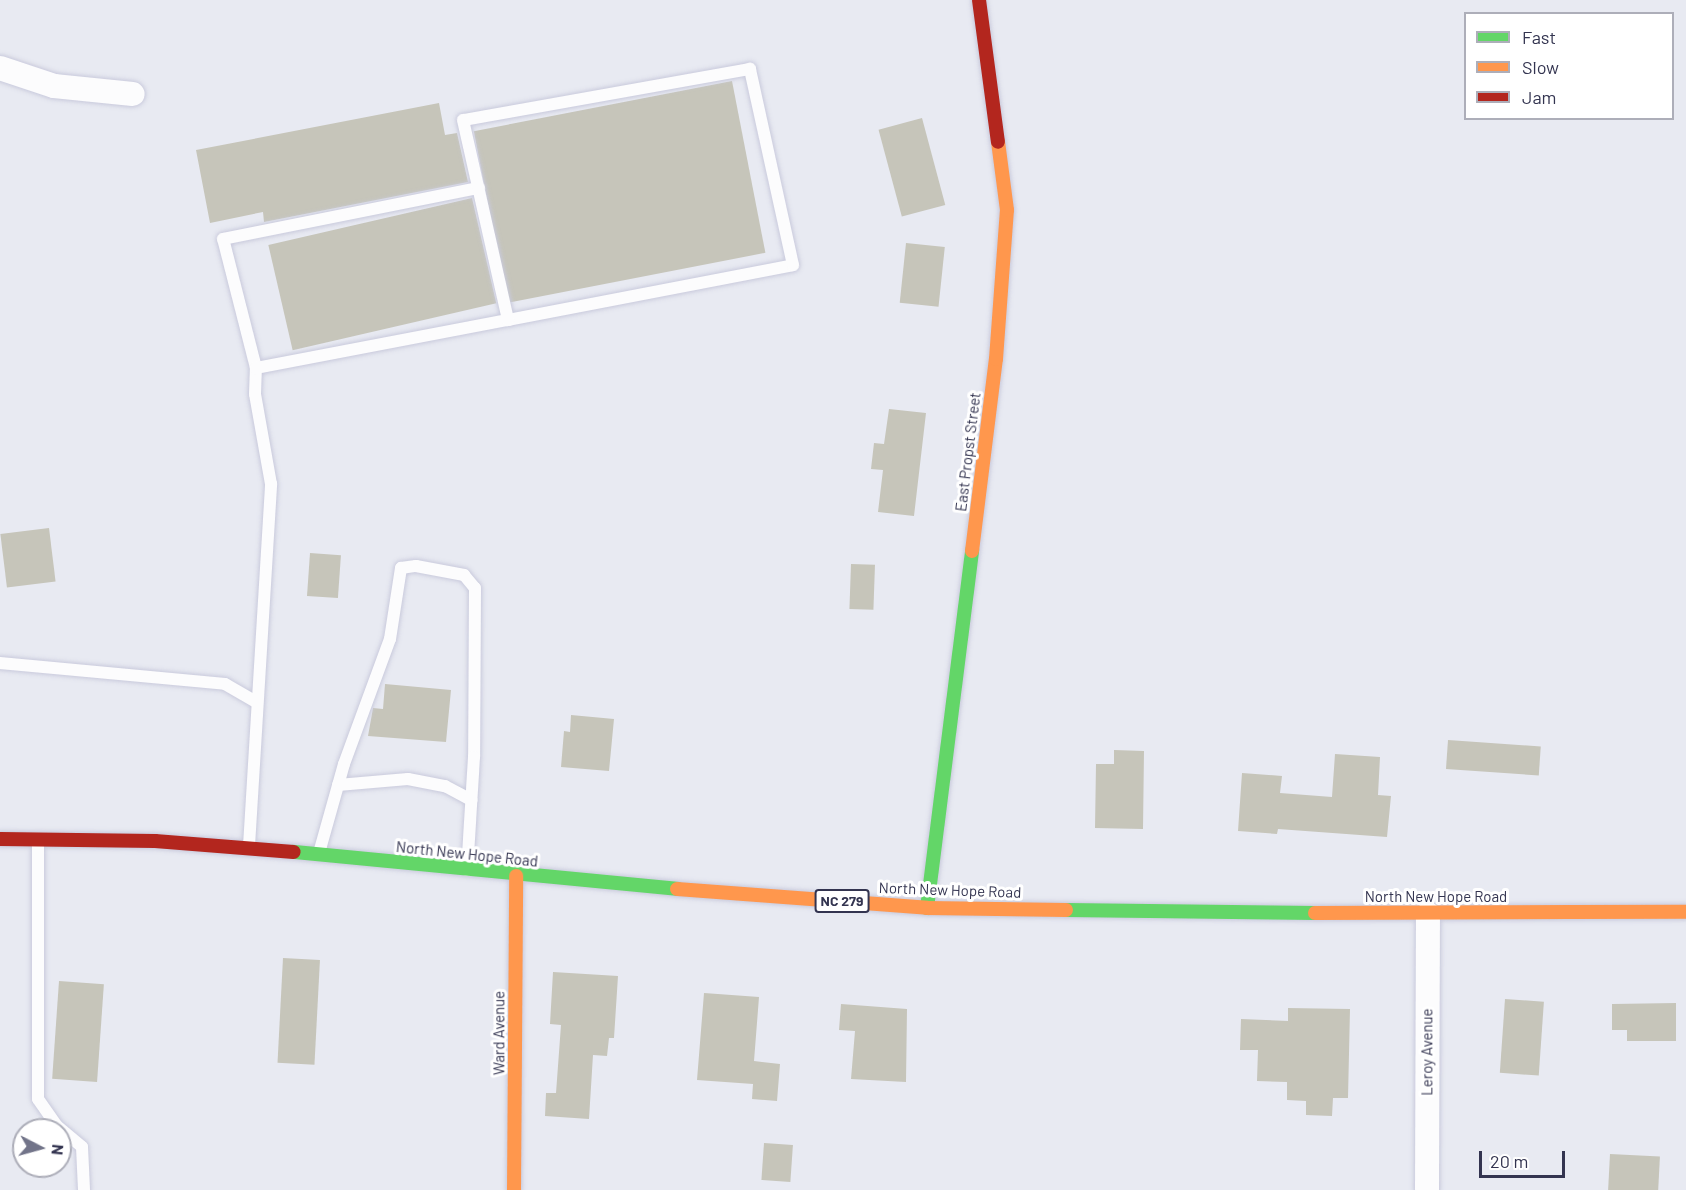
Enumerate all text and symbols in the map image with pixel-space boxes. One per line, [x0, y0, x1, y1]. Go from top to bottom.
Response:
legend [1464, 12, 1674, 120]
text: Fast [1522, 26, 1556, 48]
text: Slow [1522, 56, 1559, 78]
text: Jam [1522, 86, 1556, 108]
street label: East Propst Street [952, 391, 984, 513]
street label: North New Hope Road [395, 838, 539, 870]
street label: North New Hope Road [878, 879, 1022, 901]
street label: North New Hope Road [1365, 888, 1507, 906]
road number: NC 279 [814, 890, 870, 912]
street label: Ward Avenue [490, 991, 508, 1075]
street label: Leroy Avenue [1418, 1008, 1436, 1096]
north arrow [12, 1118, 72, 1178]
scale bar [1482, 1139, 1568, 1177]
text: N [48, 1143, 68, 1156]
text: 20 m [1490, 1150, 1528, 1172]

